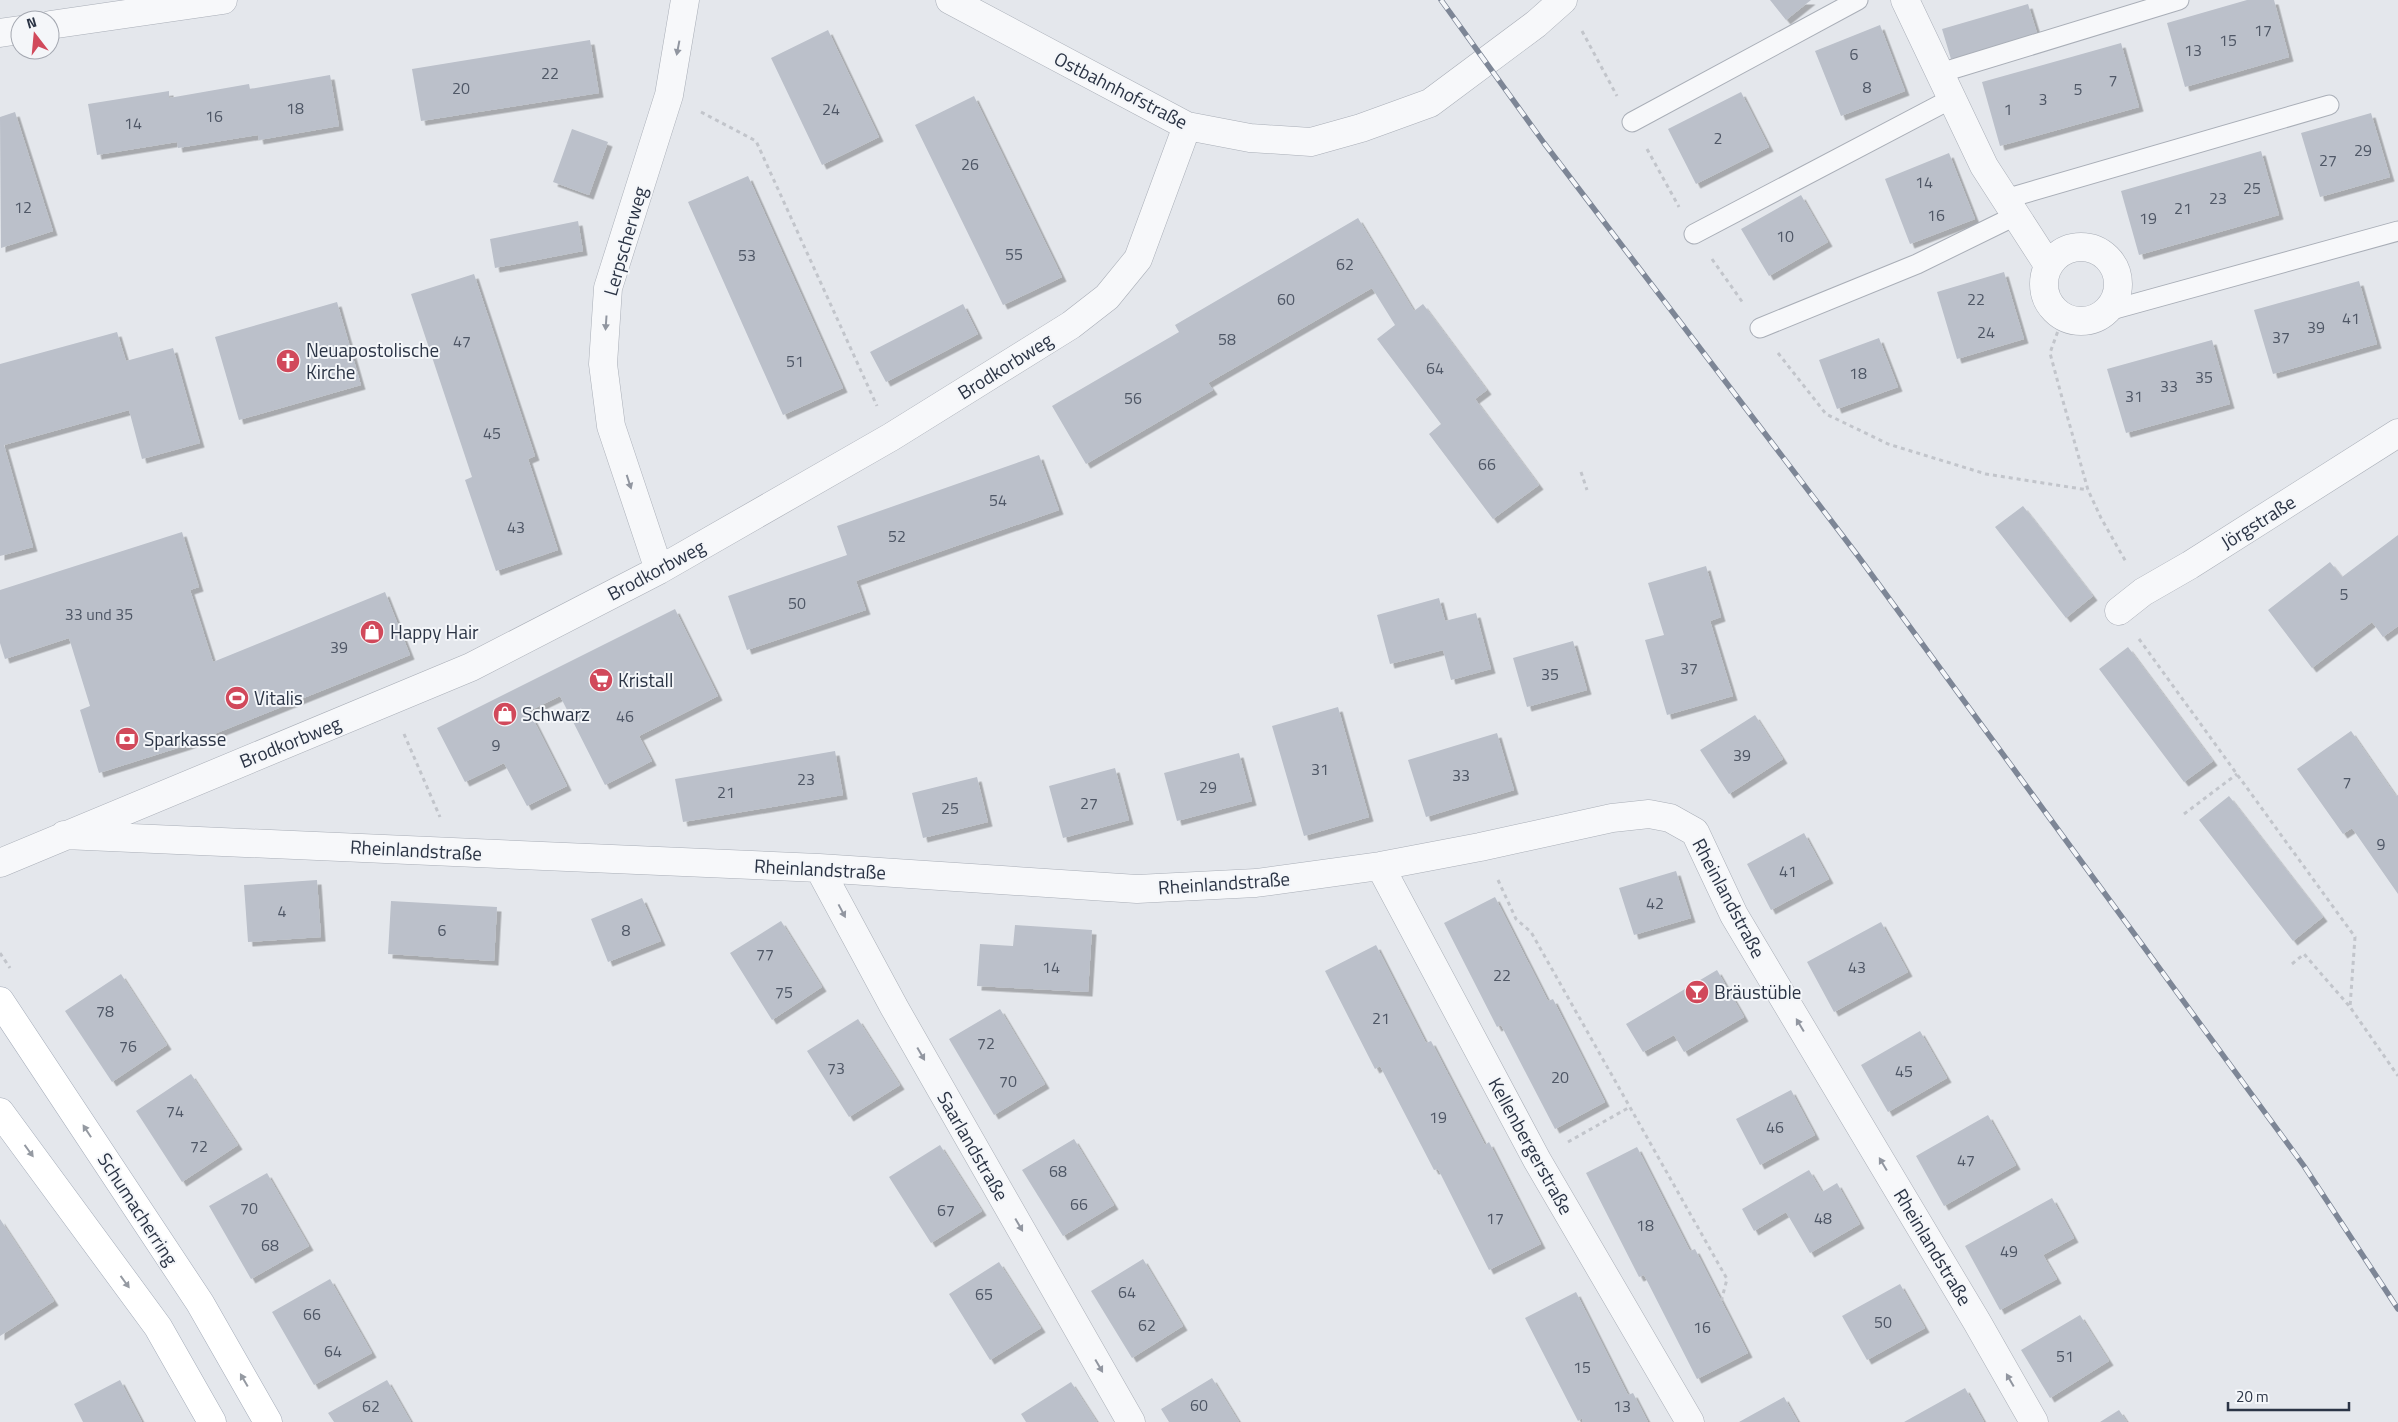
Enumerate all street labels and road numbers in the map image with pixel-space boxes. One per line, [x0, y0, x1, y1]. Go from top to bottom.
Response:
street label: Ostbahnhofstraße [1049, 43, 1193, 136]
street label: Lerpscherweg [595, 183, 654, 299]
street label: Brodkorbweg [952, 325, 1058, 406]
street label: Jörgstraße [2215, 487, 2301, 556]
street label: Brodkorbweg [602, 531, 710, 608]
street label: Brodkorbweg [235, 708, 345, 775]
street label: Rheinlandstraße [349, 832, 483, 867]
street label: Rheinlandstraße [1686, 833, 1773, 963]
street label: Rheinlandstraße [753, 851, 887, 886]
street label: Rheinlandstraße [1157, 863, 1291, 902]
street label: Kellenbergerstraße [1482, 1072, 1581, 1220]
street label: Saarlandstraße [930, 1086, 1017, 1206]
street label: Schumacherring [91, 1146, 186, 1271]
street label: Rheinlandstraße [1887, 1183, 1980, 1311]

